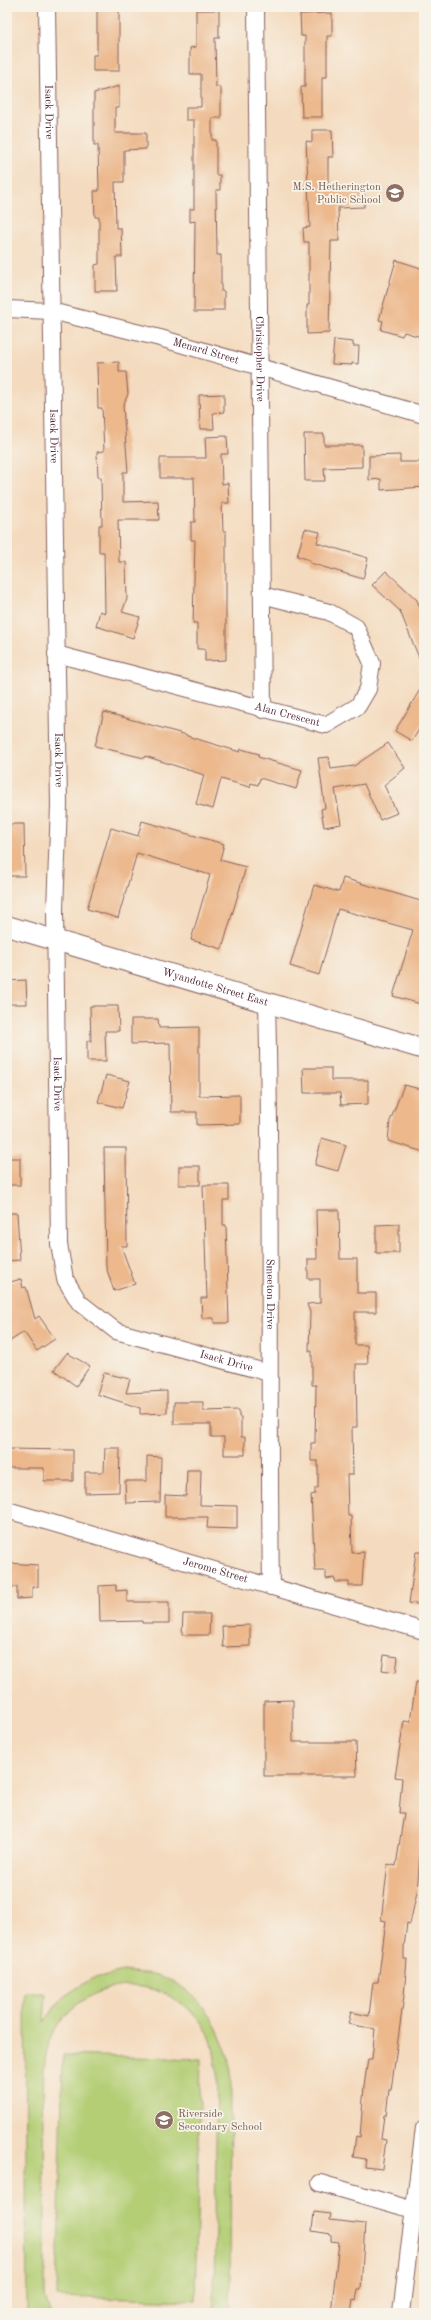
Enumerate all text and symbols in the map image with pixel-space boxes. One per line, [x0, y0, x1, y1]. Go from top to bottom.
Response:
street label: Isack Drive [43, 85, 54, 139]
place label: M.S. Hetherington Public School [292, 182, 381, 206]
school or university icon: M.S. Hetherington Public School [384, 182, 406, 204]
street label: Christopher Drive [254, 316, 265, 402]
street label: Menard Street [171, 337, 240, 366]
street label: Isack Drive [48, 409, 59, 463]
street label: Alan Crescent [253, 701, 321, 729]
street label: Isack Drive [52, 733, 64, 787]
street label: Wyandotte Street East [161, 967, 269, 1008]
street label: Isack Drive [51, 1056, 63, 1111]
street label: Smeeton Drive [264, 1259, 275, 1329]
street label: Isack Drive [198, 1349, 254, 1374]
street label: Jerome Street [182, 1556, 249, 1585]
school or university icon: Riverside Secondary School [153, 2109, 175, 2131]
place label: Riverside Secondary School [178, 2109, 262, 2133]

